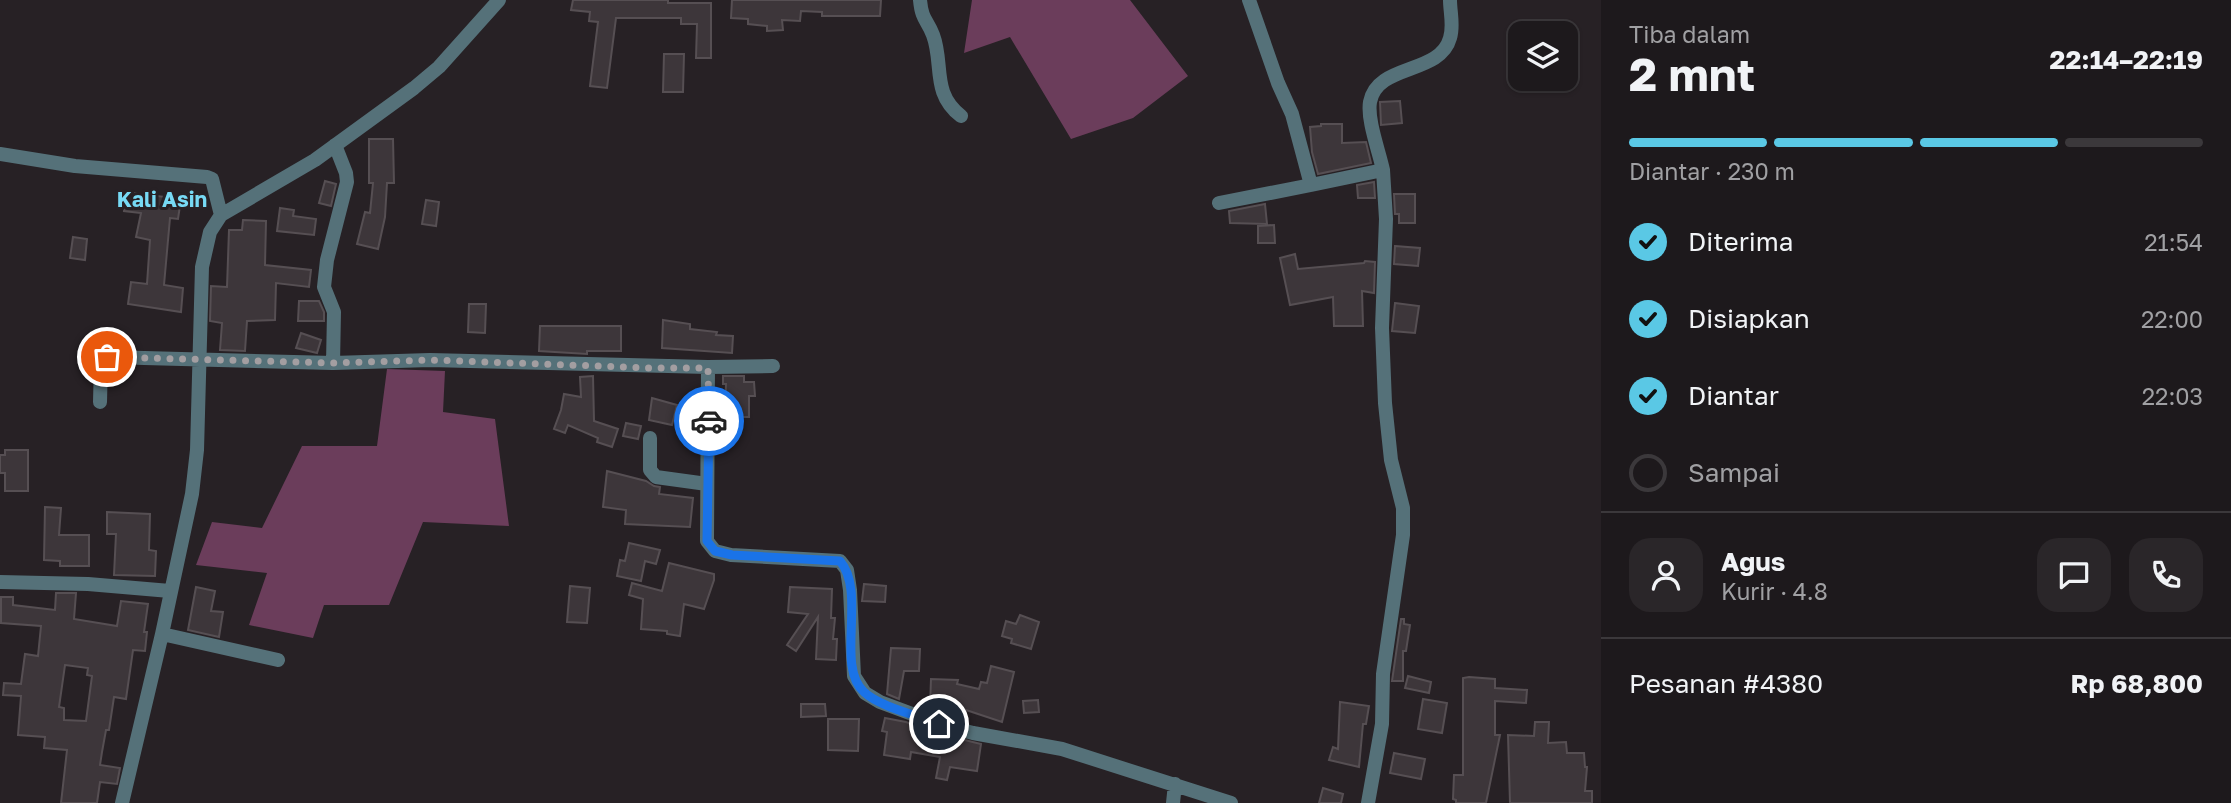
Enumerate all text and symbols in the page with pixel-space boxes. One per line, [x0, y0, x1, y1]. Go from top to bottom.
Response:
text: Tiba dalam [1629, 20, 1750, 48]
map controls [1508, 21, 1578, 91]
button: layers [1508, 21, 1578, 91]
text: 22:14–22:19 [2050, 44, 2203, 75]
text: 2 mnt [1629, 46, 1755, 101]
text: Diantar · 230 m [1629, 157, 1795, 185]
district label: Kali Asin [117, 186, 207, 212]
icon: check [1629, 223, 1667, 261]
text: Diterima [1688, 226, 1793, 257]
text: 21:54 [2144, 228, 2203, 256]
icon: check [1629, 300, 1667, 338]
text: Disiapkan [1688, 303, 1810, 334]
text: 22:00 [2141, 305, 2203, 333]
pin [77, 327, 137, 387]
icon: bag [88, 338, 126, 376]
icon: check [1629, 377, 1667, 415]
text: Diantar [1688, 380, 1779, 411]
text: 22:03 [2142, 382, 2203, 410]
courier [674, 386, 744, 456]
icon: car [690, 402, 728, 440]
text: Sampai [1688, 457, 1780, 488]
button: person [1629, 538, 1703, 612]
button: chat [2037, 538, 2111, 612]
button: phone [2129, 538, 2203, 612]
text: Agus [1721, 546, 1785, 577]
text: Kurir · 4.8 [1721, 577, 1828, 605]
text: Pesanan #4380 [1629, 668, 1823, 699]
text: Rp 68,800 [2071, 668, 2203, 699]
pin [909, 694, 969, 754]
icon: home [920, 705, 958, 743]

